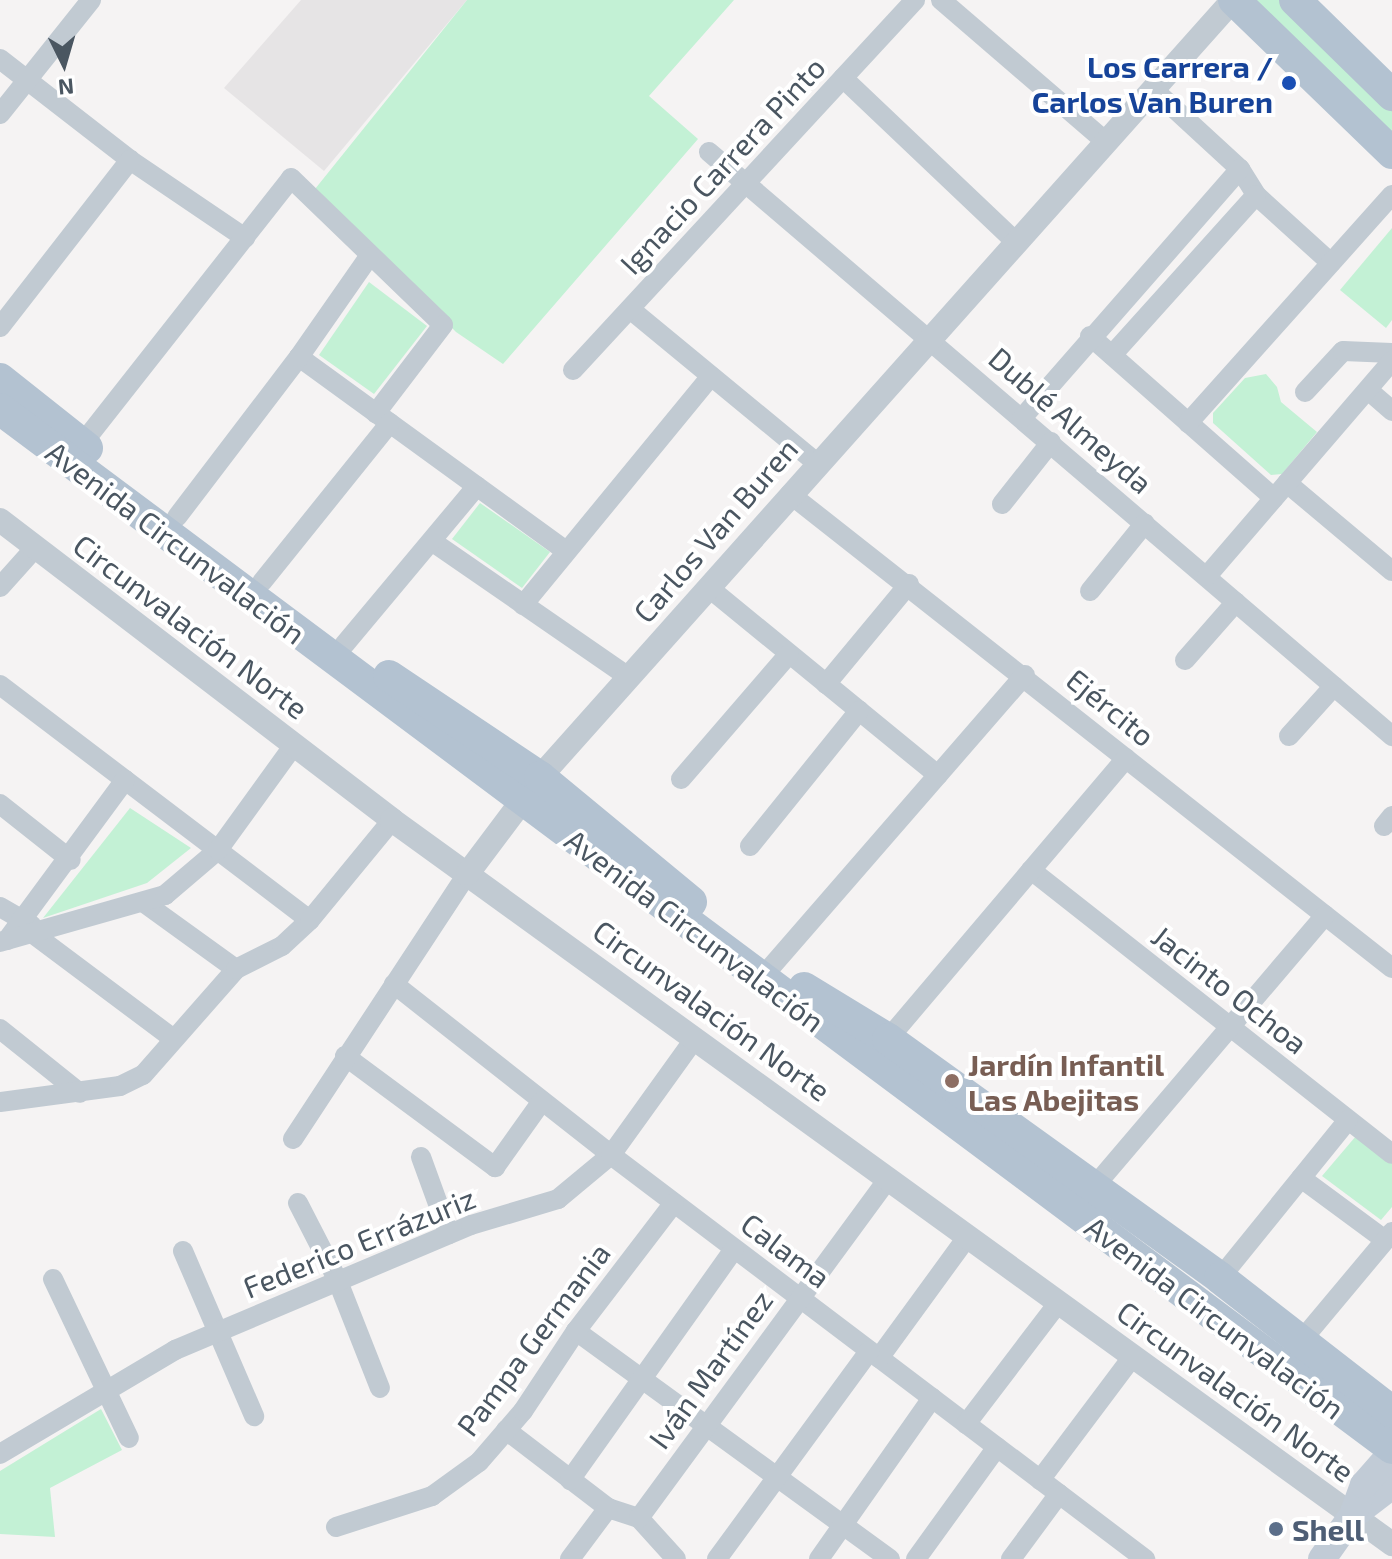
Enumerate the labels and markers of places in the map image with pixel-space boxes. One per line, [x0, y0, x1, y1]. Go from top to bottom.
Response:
place label: Los Carrera / Carlos Van Buren [1031, 48, 1273, 118]
marker: Los Carrera / Carlos Van Buren [1280, 74, 1298, 92]
place label: Jardín Infantil Las Abejitas [968, 1046, 1164, 1116]
marker: Jardín Infantil Las Abejitas [943, 1072, 961, 1090]
place label: Shell [1292, 1511, 1364, 1547]
marker: Shell [1267, 1520, 1285, 1538]

